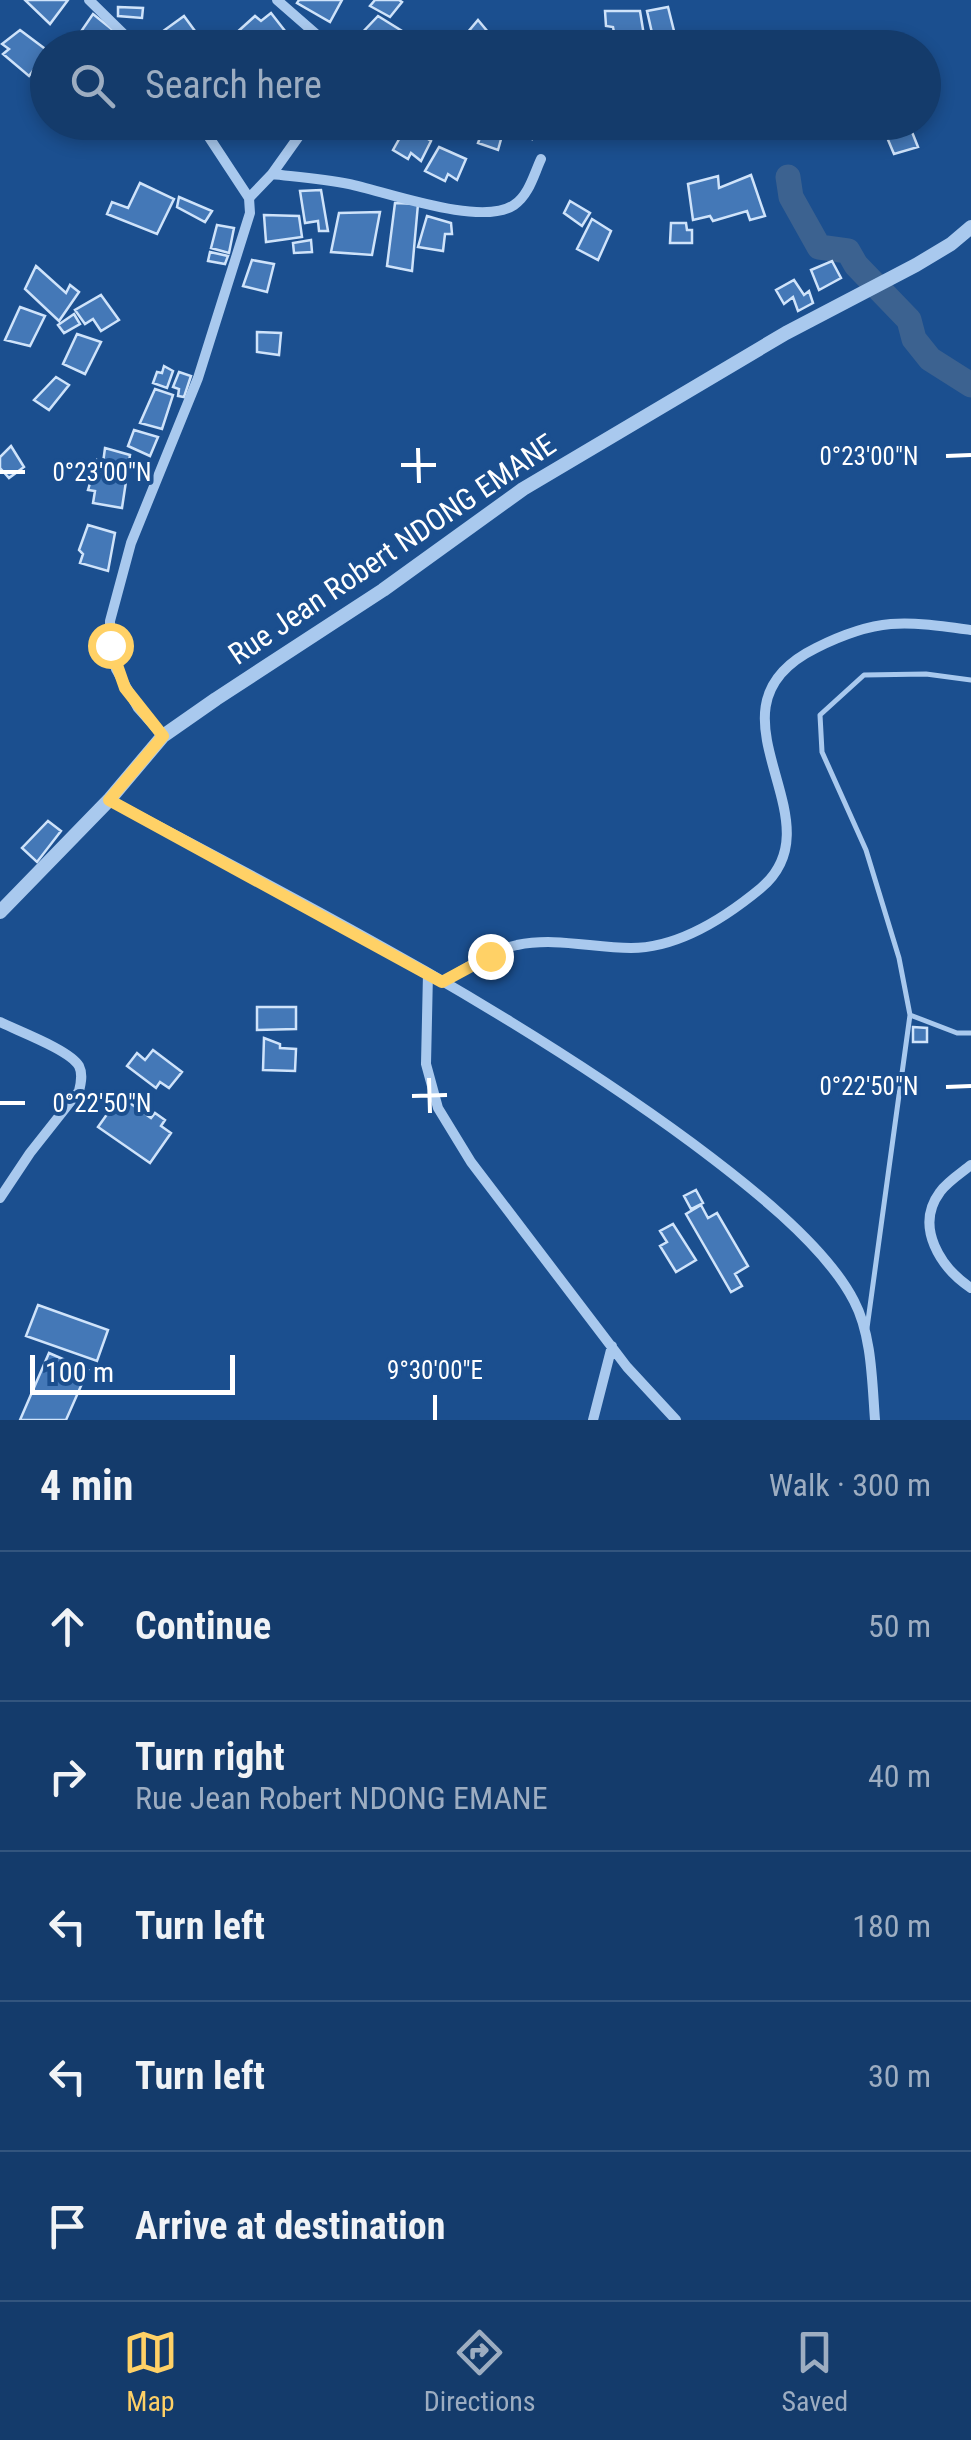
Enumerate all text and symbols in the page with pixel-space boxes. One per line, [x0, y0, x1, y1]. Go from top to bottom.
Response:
search box [30, 30, 941, 140]
icon: search [65, 58, 120, 113]
text: Search here [145, 63, 322, 107]
street label: Rue Jean Robert NDONG EMANE [222, 426, 562, 672]
text: 0°23'00"N [820, 442, 918, 471]
text: 0°23'00"N [53, 458, 151, 487]
route start [88, 623, 134, 669]
route end [468, 934, 514, 980]
text: 0°22'50"N [820, 1072, 918, 1101]
text: 0°22'50"N [53, 1089, 151, 1118]
scale bar [30, 1350, 235, 1394]
text: 100 m [45, 1356, 114, 1389]
text: 9°30'00"E [387, 1356, 483, 1385]
text: 4 min [40, 1461, 133, 1510]
text: Walk · 300 m [769, 1466, 931, 1504]
icon: ahead [40, 1599, 95, 1654]
text: Continue [135, 1604, 271, 1648]
text: 50 m [868, 1607, 931, 1645]
text: Turn right [135, 1735, 285, 1779]
icon: right [40, 1749, 95, 1804]
text: 40 m [868, 1757, 931, 1795]
text: Rue Jean Robert NDONG EMANE [135, 1779, 548, 1817]
icon: left [40, 1899, 95, 1954]
text: Turn left [135, 1904, 265, 1948]
text: 180 m [852, 1907, 931, 1945]
icon: left [40, 2049, 95, 2104]
text: Turn left [135, 2054, 265, 2098]
text: 30 m [868, 2057, 931, 2095]
icon: arrive [40, 2199, 95, 2254]
text: Arrive at destination [135, 2204, 445, 2248]
tab: Map [123, 2325, 178, 2418]
tab: Directions [424, 2325, 536, 2418]
tab: Saved [781, 2325, 848, 2418]

